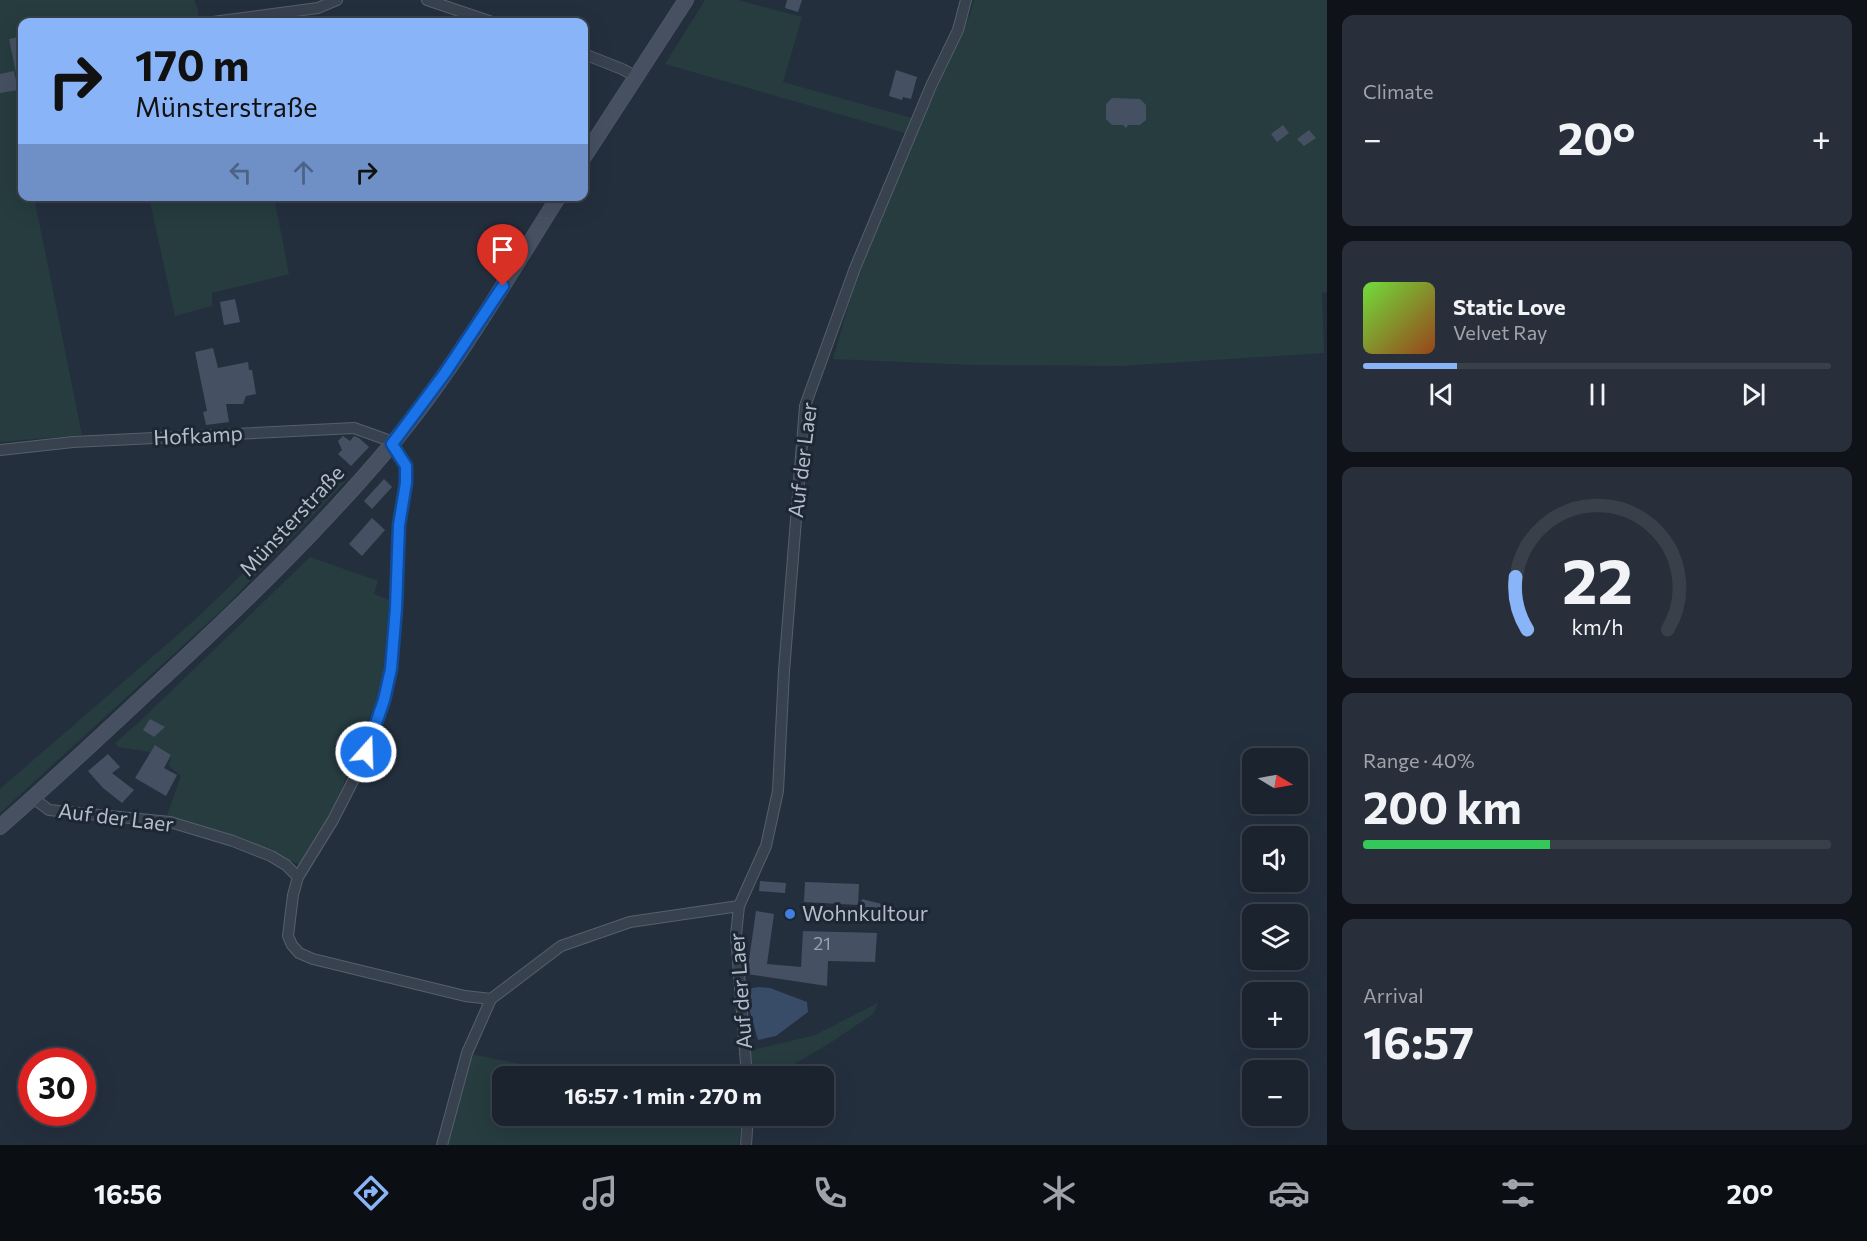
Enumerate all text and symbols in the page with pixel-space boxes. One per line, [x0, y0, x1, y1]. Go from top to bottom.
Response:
text: 170 m [135, 38, 249, 90]
icon: right [36, 42, 114, 120]
text: Climate [1363, 79, 1433, 103]
text: Münsterstraße [135, 90, 318, 123]
text: 20° [1558, 109, 1636, 164]
text: − [1363, 117, 1382, 158]
text: + [1812, 117, 1831, 158]
icon: left [224, 156, 257, 189]
icon: ahead [287, 156, 320, 189]
icon: right [350, 156, 383, 189]
pin [477, 224, 528, 286]
icon: arrive [486, 233, 519, 266]
text: Static Love [1453, 293, 1566, 320]
text: Velvet Ray [1453, 320, 1547, 344]
icon: previous [1425, 378, 1458, 411]
icon: pause [1581, 378, 1614, 411]
icon: next [1737, 378, 1770, 411]
street label: Auf der Laer [782, 401, 821, 519]
street label: Hofkamp [153, 420, 243, 449]
street label: Münsterstraße [233, 460, 348, 580]
text: 22 [1561, 541, 1633, 617]
text: km/h [1571, 613, 1623, 639]
position arrow [334, 720, 398, 784]
north arrow [1242, 748, 1308, 814]
map controls [1242, 748, 1308, 1126]
text: Range · 40% [1363, 748, 1475, 772]
text: 200 km [1363, 778, 1522, 833]
street label: Auf der Laer [57, 797, 175, 836]
button: sound [1242, 826, 1308, 892]
place label: Wohnkultour [802, 900, 928, 925]
button: layers [1242, 904, 1308, 970]
marker: Wohnkultour [783, 907, 797, 921]
street label: Auf der Laer [723, 932, 756, 1050]
house number: 21 [813, 932, 831, 954]
button: + [1242, 982, 1308, 1048]
text: Arrival [1363, 983, 1424, 1007]
text: 16:57 [1363, 1013, 1474, 1068]
speed limit sign: 30 [18, 1048, 96, 1126]
button: − [1242, 1060, 1308, 1126]
text: 16:57 · 1 min · 270 m [564, 1082, 762, 1109]
icon: directions [350, 1172, 392, 1214]
icon: music [579, 1172, 621, 1214]
icon: phone [809, 1172, 851, 1214]
icon: climate [1038, 1172, 1080, 1214]
icon: car [1268, 1172, 1310, 1214]
icon: filters [1497, 1172, 1539, 1214]
text: 16:56 [94, 1177, 162, 1210]
text: 20° [1727, 1177, 1773, 1210]

